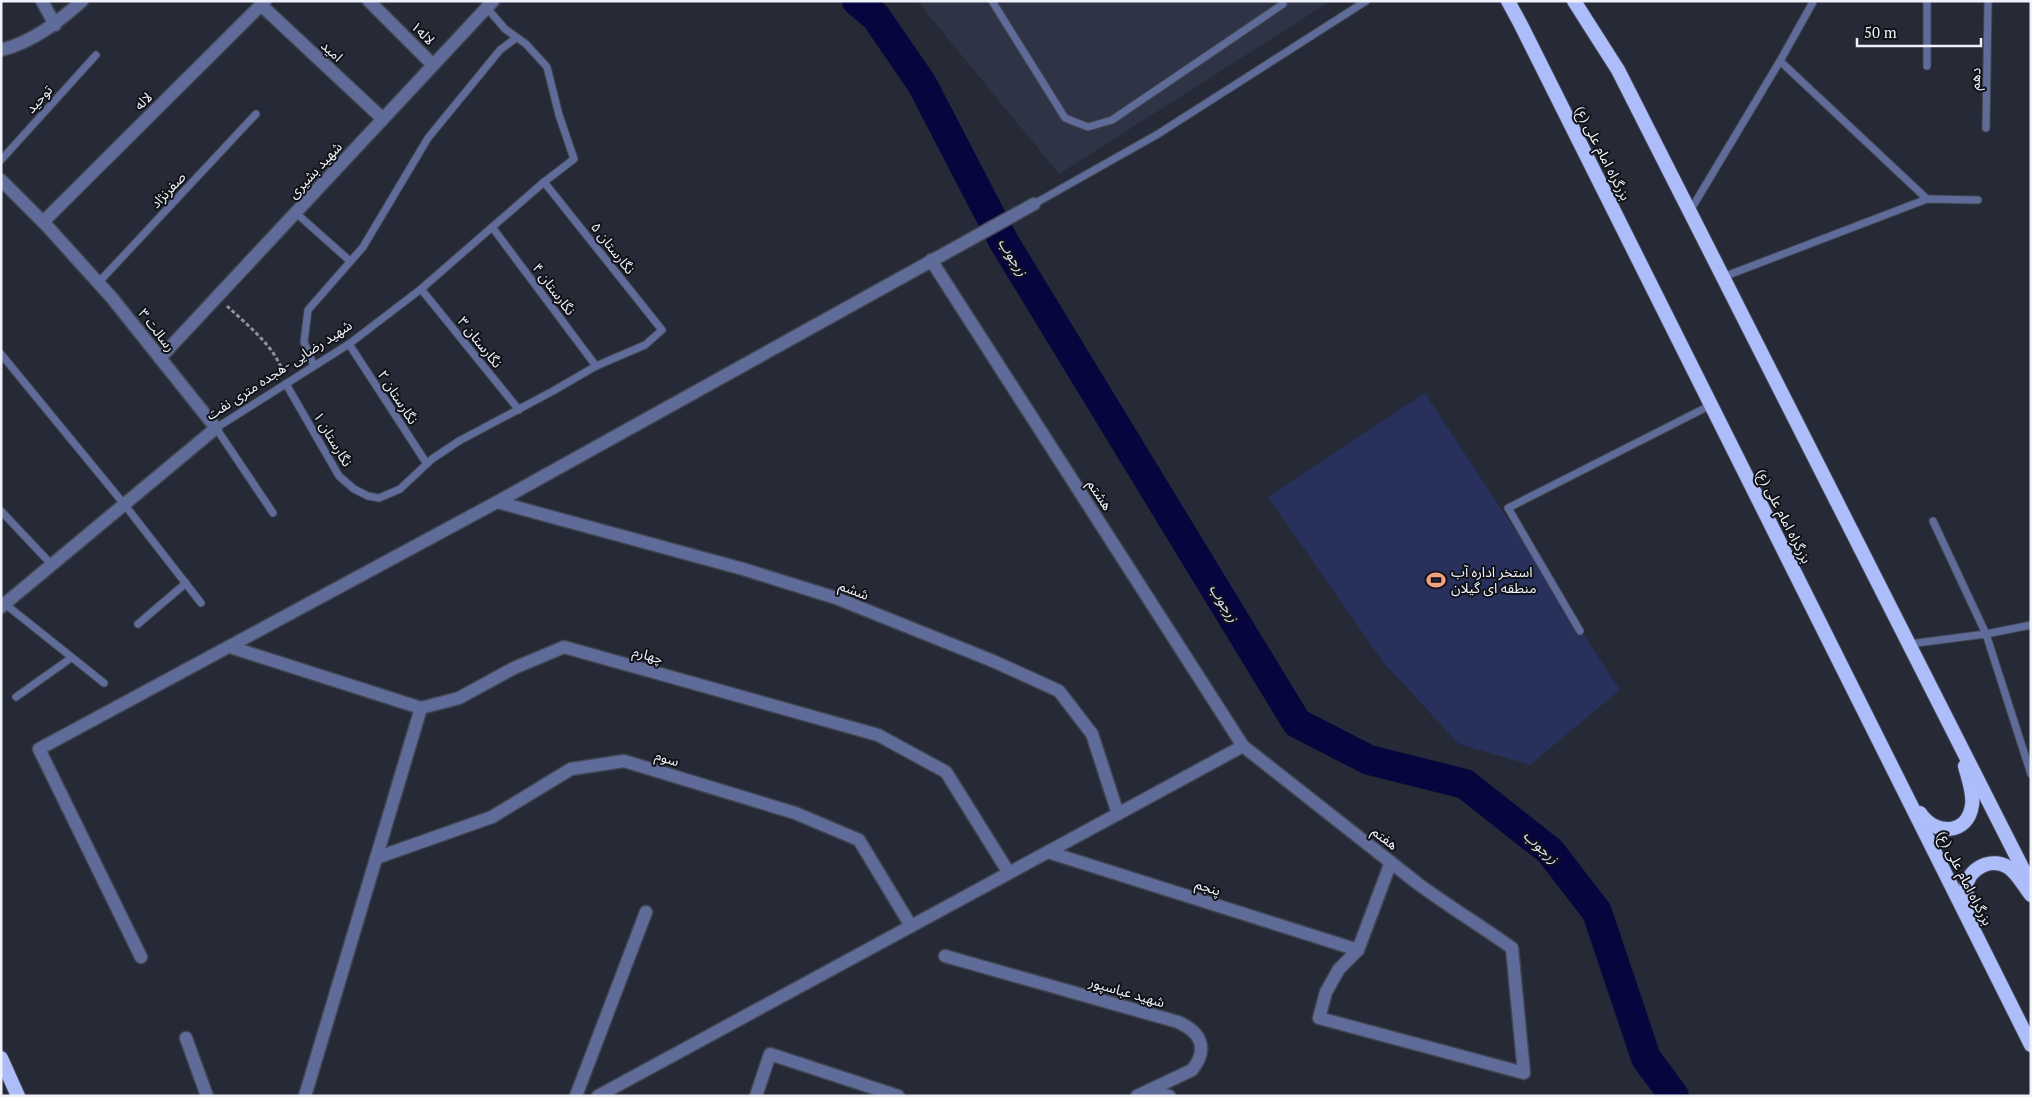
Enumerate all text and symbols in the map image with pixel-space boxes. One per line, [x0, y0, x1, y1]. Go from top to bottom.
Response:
scale bar [1857, 15, 1981, 47]
street label: لاله۱ [407, 17, 439, 49]
text: 50 m [1864, 22, 1897, 42]
street label: امید [317, 36, 347, 66]
street label: دهم [1965, 67, 1986, 91]
street label: توحید [21, 81, 56, 117]
street label: لاله [129, 87, 156, 114]
street label: بزرگراه امام علی (ع) [1570, 102, 1636, 204]
street label: شهید بشیری [283, 137, 346, 202]
street label: صفرنژاد [146, 167, 190, 212]
street label: نگارستان ۵ [587, 218, 640, 278]
water label: زرجوب [995, 234, 1034, 280]
street label: نگارستان ۴ [528, 259, 580, 319]
street label: رسالت ۳ [134, 304, 180, 355]
street label: نگارستان ۳ [454, 312, 507, 372]
street label: شهید رضایی -هجده متری نفت [202, 315, 355, 424]
street label: نگارستان ۲ [374, 366, 423, 428]
street label: نگارستان ۱ [310, 408, 357, 470]
street label: بزرگراه امام علی (ع) [1751, 465, 1817, 567]
street label: هشتم [1082, 476, 1117, 515]
place label: استخر اداره آب منطقه ای گیلان [1451, 562, 1537, 597]
sports icon: استخر اداره آب منطقه ای گیلان [1425, 569, 1447, 591]
street label: ششم [836, 575, 872, 606]
water label: زرجوب [1206, 580, 1245, 626]
street label: چهارم [630, 641, 666, 670]
street label: سوم [652, 745, 682, 772]
street label: هفتم [1367, 821, 1402, 855]
water label: زرجوب [1520, 825, 1564, 868]
street label: بزرگراه امام علی (ع) [1932, 827, 1998, 929]
street label: پنجم [1192, 874, 1223, 901]
street label: شهید عباسپور [1086, 971, 1167, 1012]

